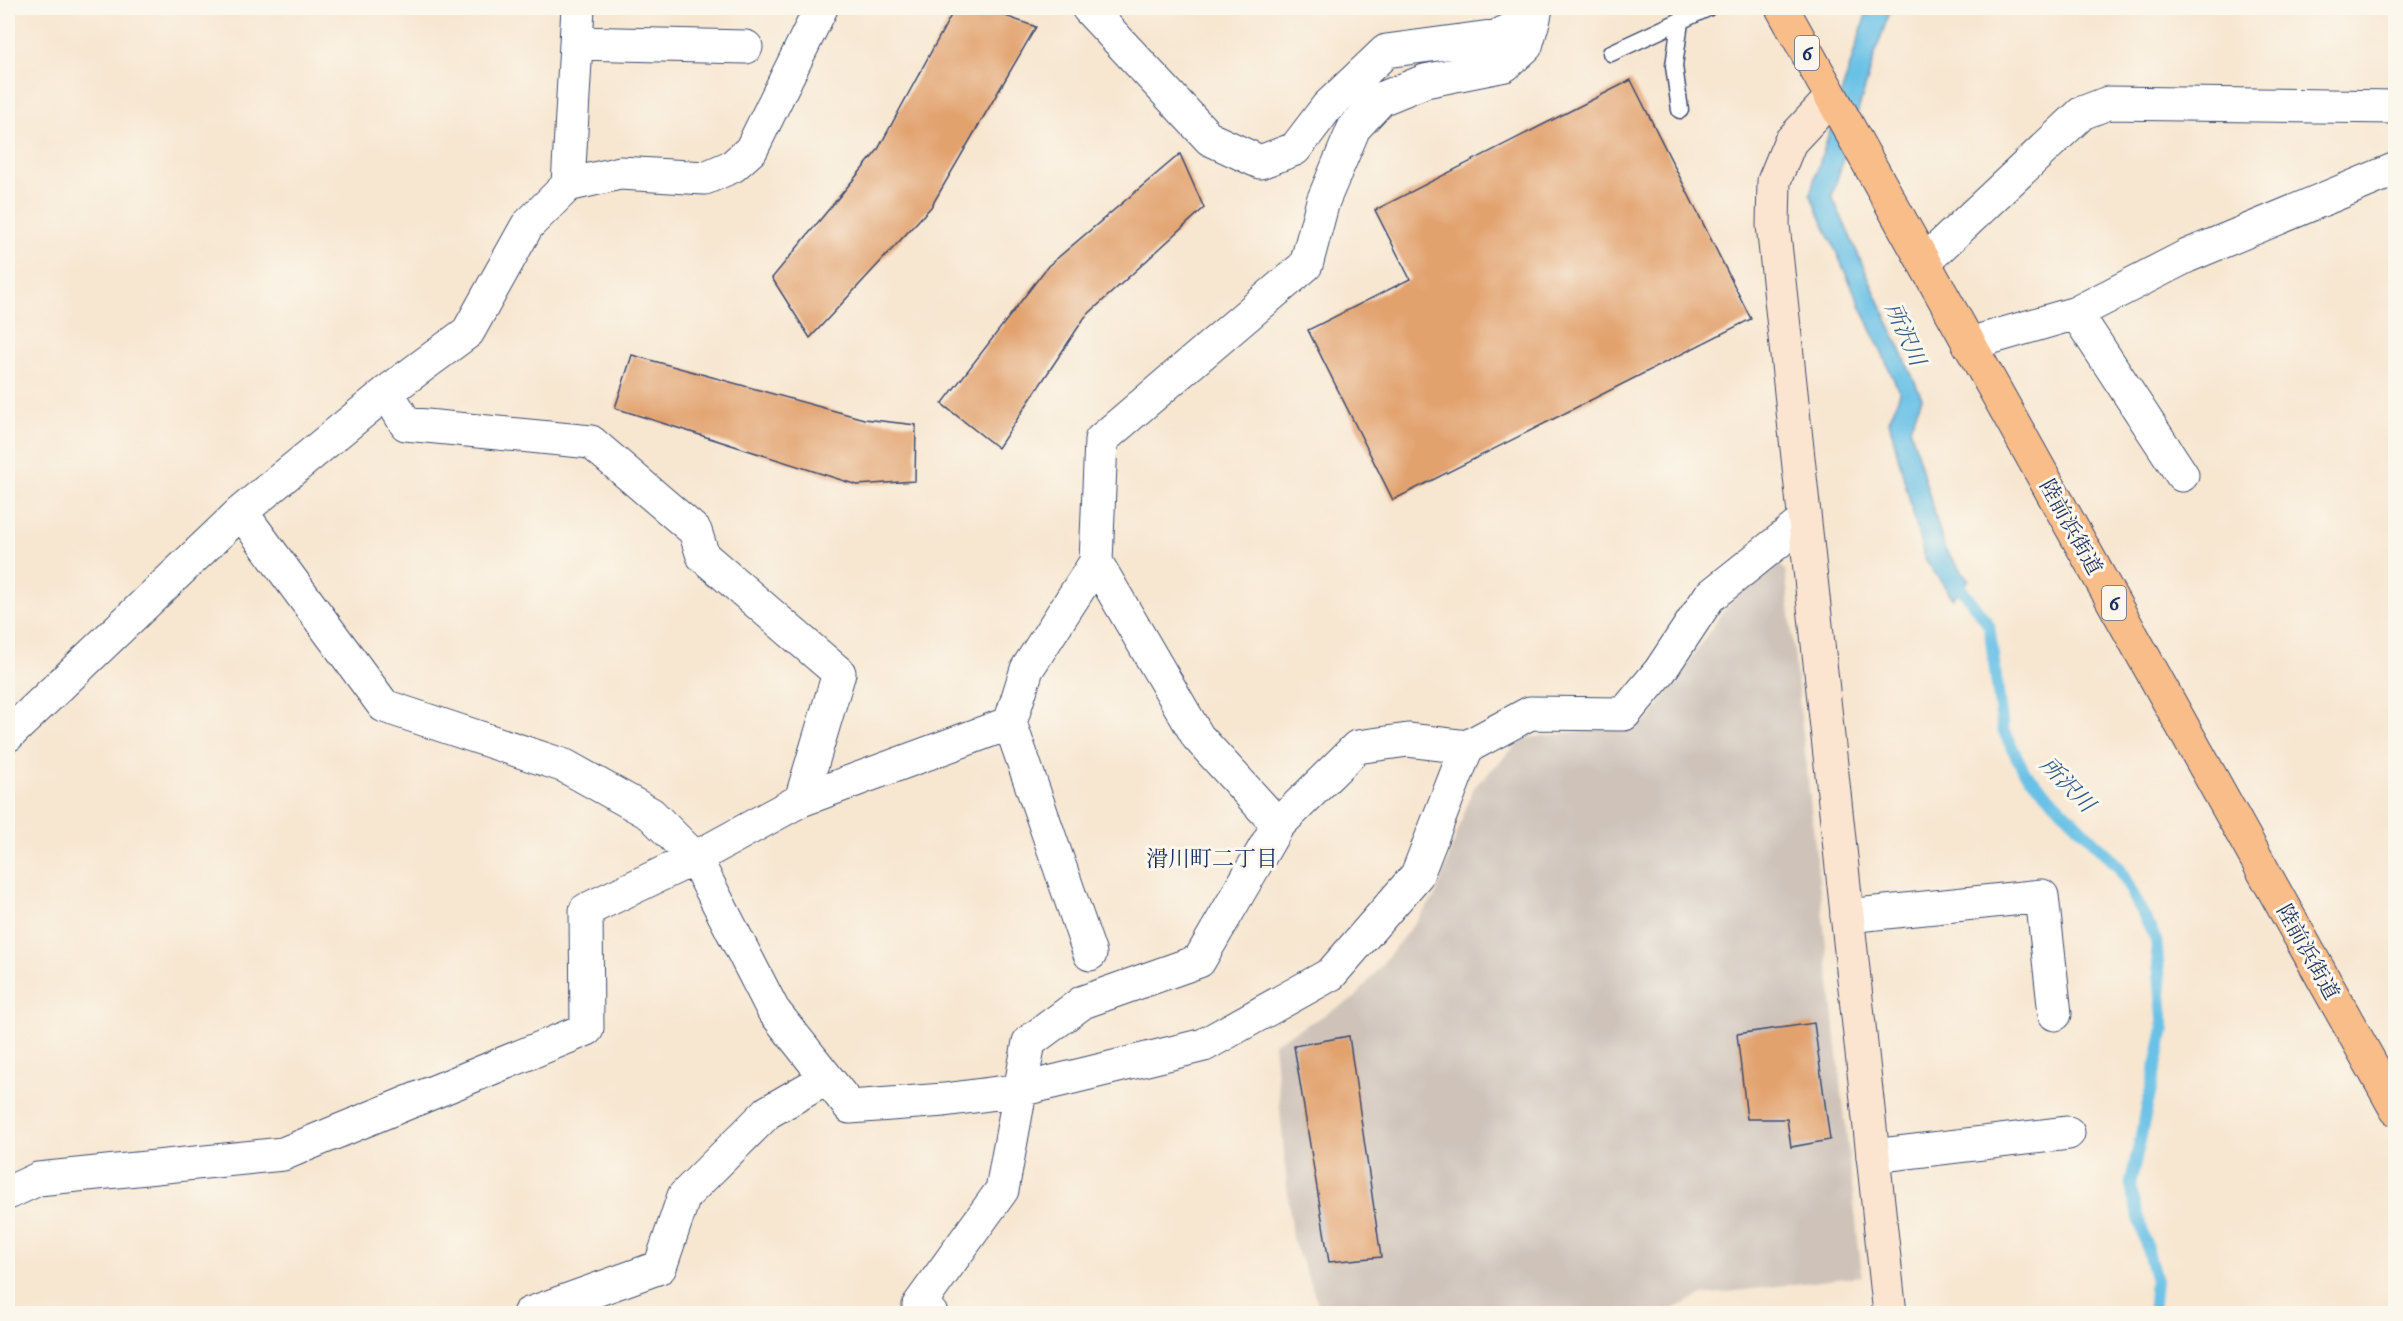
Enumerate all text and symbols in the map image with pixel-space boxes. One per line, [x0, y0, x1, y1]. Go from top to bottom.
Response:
road number: 6 [1795, 36, 1819, 70]
water label: 所沢川 [1879, 299, 1932, 372]
street label: 陸前浜街道 [2033, 475, 2108, 580]
road number: 6 [2102, 586, 2126, 620]
water label: 所沢川 [2034, 751, 2102, 820]
district label: 滑川町二丁目 [1146, 845, 1278, 873]
street label: 陸前浜街道 [2270, 900, 2345, 1005]

